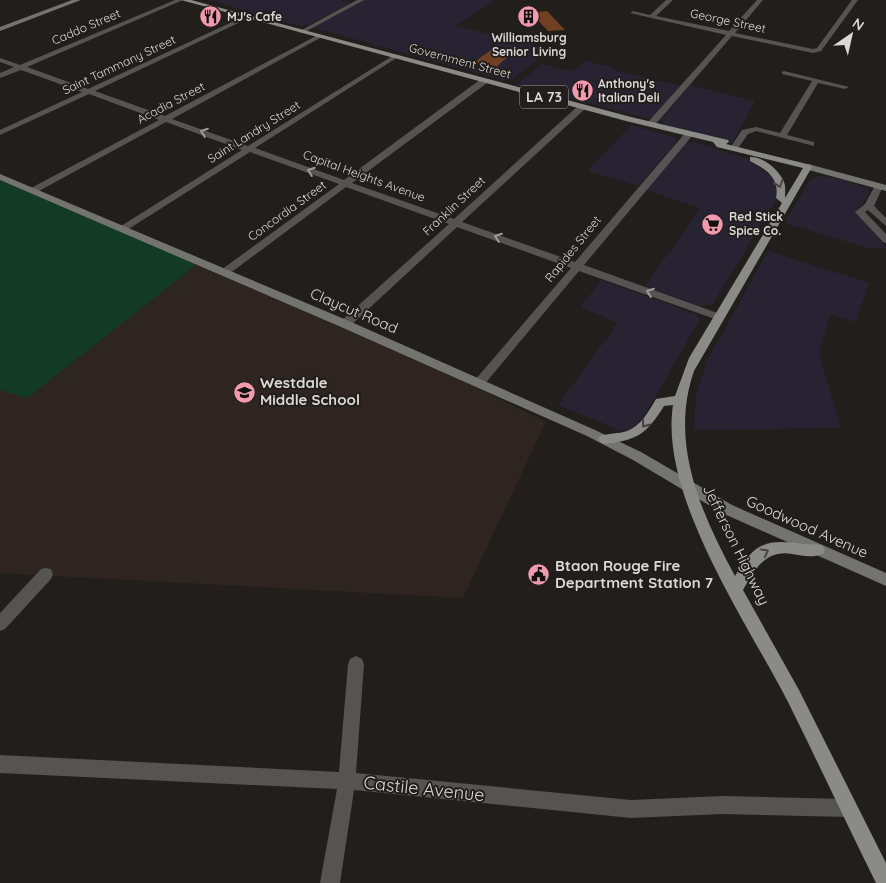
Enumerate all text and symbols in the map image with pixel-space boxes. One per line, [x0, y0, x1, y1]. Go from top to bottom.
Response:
street label: Caddo Street [49, 5, 122, 48]
restaurant icon: MJ's Cafe [199, 5, 223, 29]
building icon: Williamsburg Senior Living [517, 5, 541, 29]
street label: George Street [689, 5, 767, 36]
place label: MJ's Cafe [227, 9, 282, 24]
north arrow [826, 10, 876, 60]
text: N [849, 14, 868, 35]
place label: Williamsburg Senior Living [491, 30, 567, 59]
street label: Saint Tammany Street [60, 32, 178, 97]
street label: Government Street [407, 40, 513, 81]
place label: Anthony's Italian Deli [598, 76, 660, 105]
street label: Acadia Street [134, 78, 207, 127]
restaurant icon: Anthony's Italian Deli [570, 79, 594, 103]
road number: LA 73 [520, 85, 568, 108]
street label: Saint Landry Street [205, 97, 303, 166]
one-way arrow [201, 128, 209, 138]
street label: Capital Heights Avenue [301, 146, 427, 205]
one-way arrow [308, 167, 316, 177]
street label: Franklin Street [419, 173, 488, 238]
street label: Concordia Street [245, 177, 329, 244]
one-way arrow [773, 179, 783, 188]
place label: Red Stick Spice Co. [729, 209, 783, 238]
supermarket icon: Red Stick Spice Co. [701, 212, 725, 236]
street label: Rapides Street [541, 213, 604, 285]
one-way arrow [494, 233, 502, 243]
street label: Claycut Road [307, 284, 401, 338]
one-way arrow [647, 288, 655, 298]
place label: Westdale Middle School [260, 373, 360, 409]
school or university icon: Westdale Middle School [232, 380, 256, 404]
one-way arrow [642, 418, 651, 428]
street label: Jefferson Highway [699, 481, 774, 608]
street label: Goodwood Avenue [743, 491, 871, 562]
one-way arrow [760, 548, 769, 558]
place label: Btaon Rouge Fire Department Station 7 [555, 556, 713, 592]
public building icon: Btaon Rouge Fire Department Station 7 [527, 563, 551, 587]
street label: Castile Avenue [362, 771, 486, 806]

